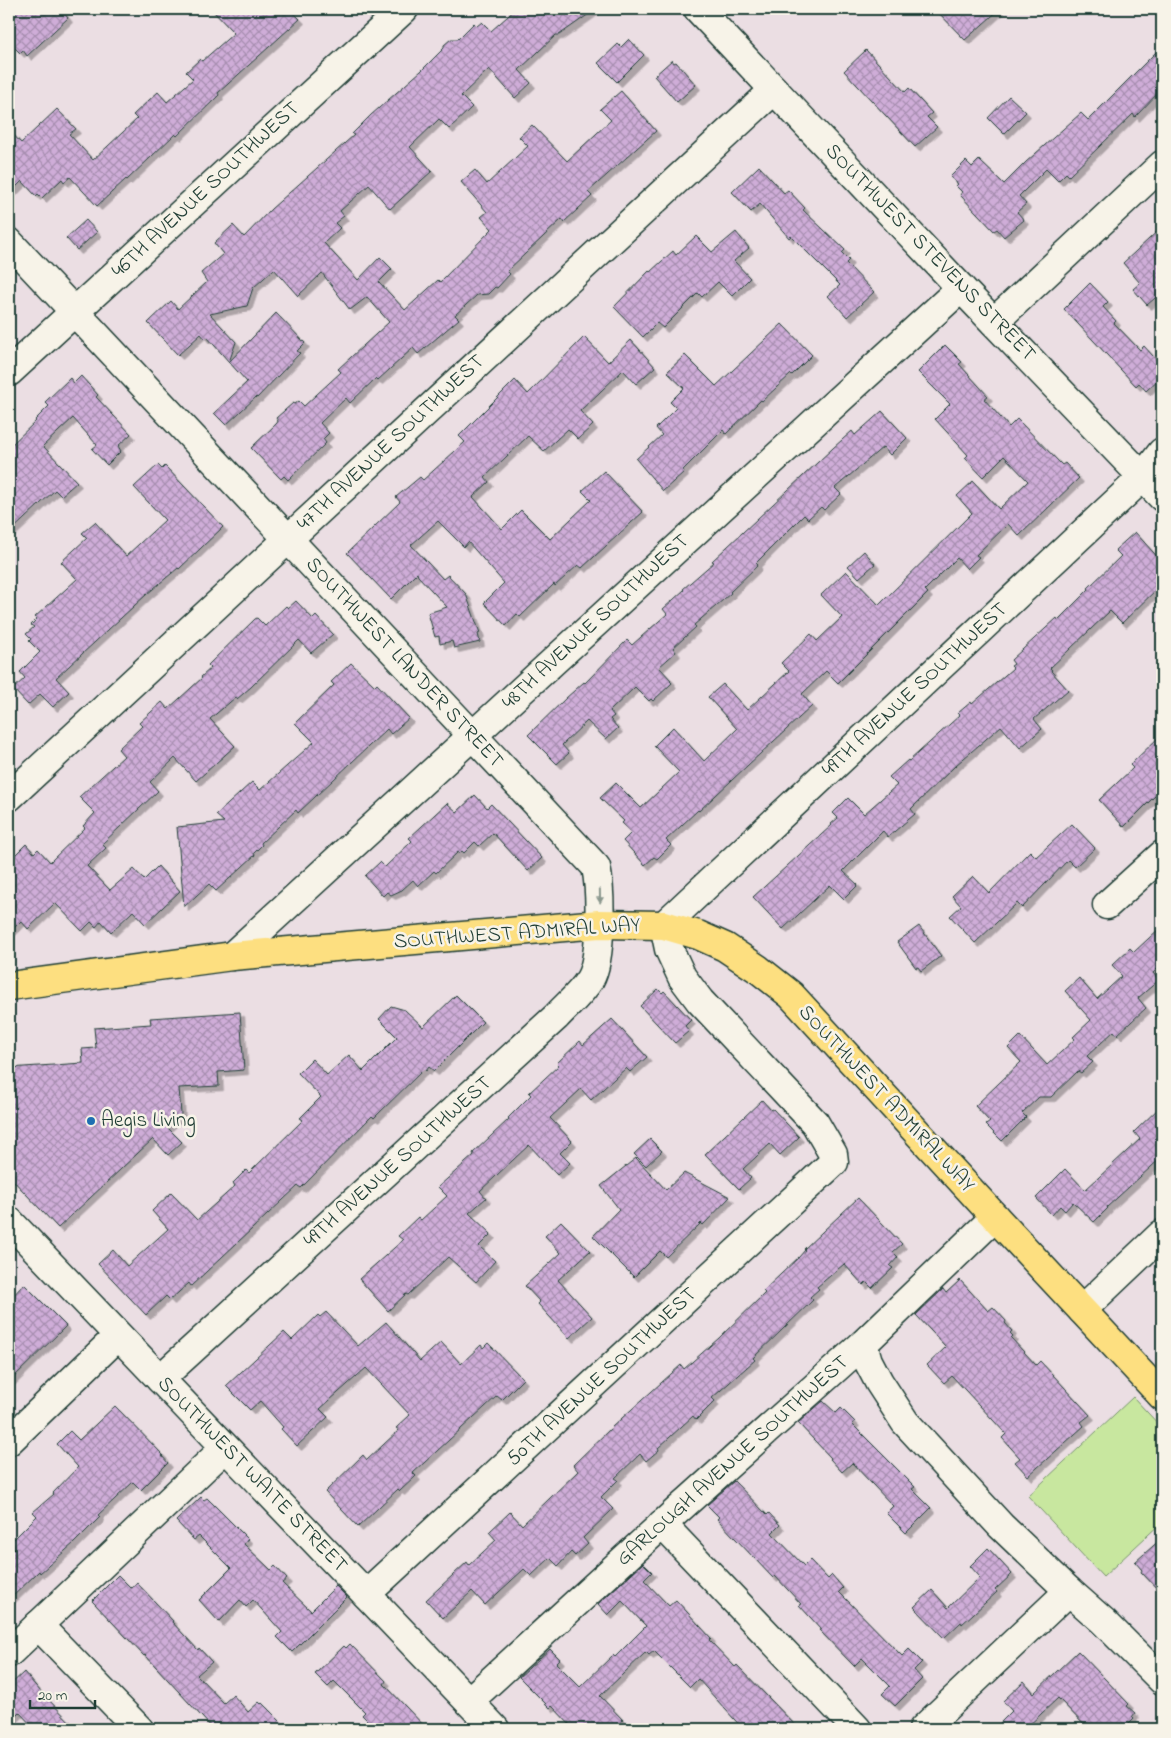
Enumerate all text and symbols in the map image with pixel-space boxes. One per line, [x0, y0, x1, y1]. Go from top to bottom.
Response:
street label: 46TH AVENUE SOUTHWEST [105, 95, 307, 285]
street label: SOUTHWEST STEVENS STREET [817, 137, 1043, 369]
street label: 47TH AVENUE SOUTHWEST [290, 348, 492, 538]
street label: 48TH AVENUE SOUTHWEST [496, 527, 696, 717]
street label: SOUTHWEST LANDER STREET [298, 551, 510, 775]
street label: 49TH AVENUE SOUTHWEST [815, 596, 1015, 784]
one-way arrow [596, 888, 604, 904]
street label: SOUTHWEST ADMIRAL WAY [393, 910, 642, 958]
street label: SOUTHWEST ADMIRAL WAY [791, 998, 981, 1200]
street label: 49TH AVENUE SOUTHWEST [297, 1069, 499, 1255]
place label: Aegis Living [101, 1106, 196, 1138]
marker: Aegis Living [85, 1115, 97, 1127]
street label: 50TH AVENUE SOUTHWEST [500, 1280, 704, 1474]
street label: GARLOUGH AVENUE SOUTHWEST [610, 1348, 856, 1574]
street label: SOUTHWEST WAITE STREET [150, 1370, 354, 1580]
scale bar [30, 1678, 95, 1710]
text: 20 m [38, 1685, 68, 1707]

